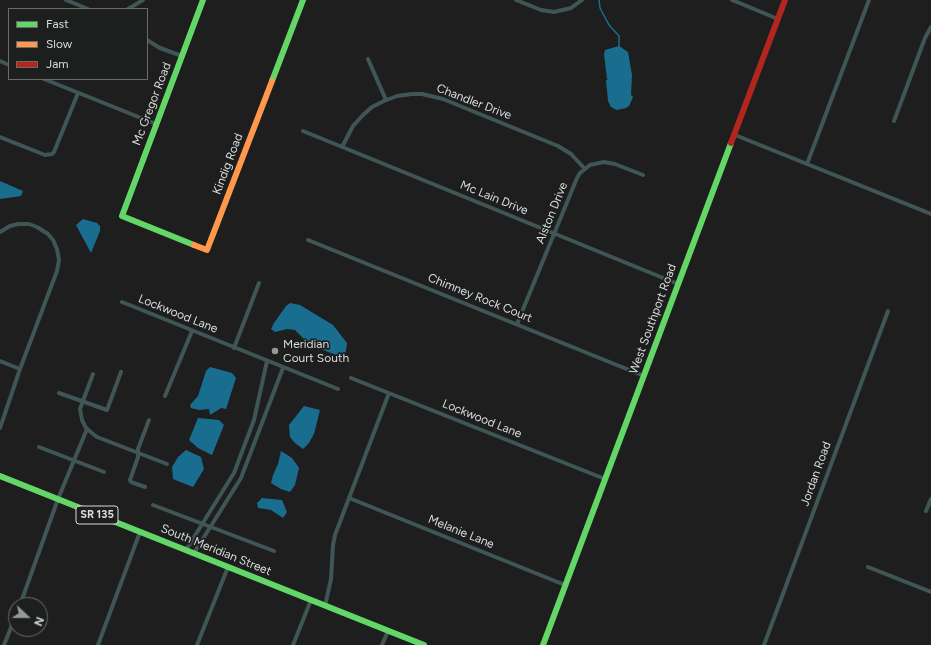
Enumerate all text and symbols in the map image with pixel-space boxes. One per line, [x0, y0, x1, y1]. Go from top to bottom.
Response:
legend [8, 8, 148, 80]
text: Fast [46, 17, 69, 31]
text: Slow [46, 37, 72, 51]
text: Jam [46, 57, 69, 71]
street label: Mc Gregor Road [130, 60, 174, 148]
street label: Chandler Drive [434, 81, 514, 123]
street label: Kindig Road [210, 131, 246, 197]
street label: Mc Lain Drive [458, 178, 530, 218]
street label: Alston Drive [533, 180, 571, 246]
street label: West Southport Road [626, 262, 680, 376]
street label: Chimney Rock Court [426, 270, 534, 326]
street label: Lockwood Lane [136, 292, 220, 336]
place label: Meridian Court South [283, 337, 349, 365]
marker: Meridian Court South [270, 346, 280, 356]
street label: Lockwood Lane [440, 397, 524, 441]
street label: Jordan Road [798, 440, 834, 508]
road number: SR 135 [76, 506, 118, 524]
street label: Melanie Lane [426, 512, 496, 552]
street label: South Meridian Street [159, 521, 273, 579]
north arrow [8, 597, 48, 637]
text: N [31, 615, 46, 628]

